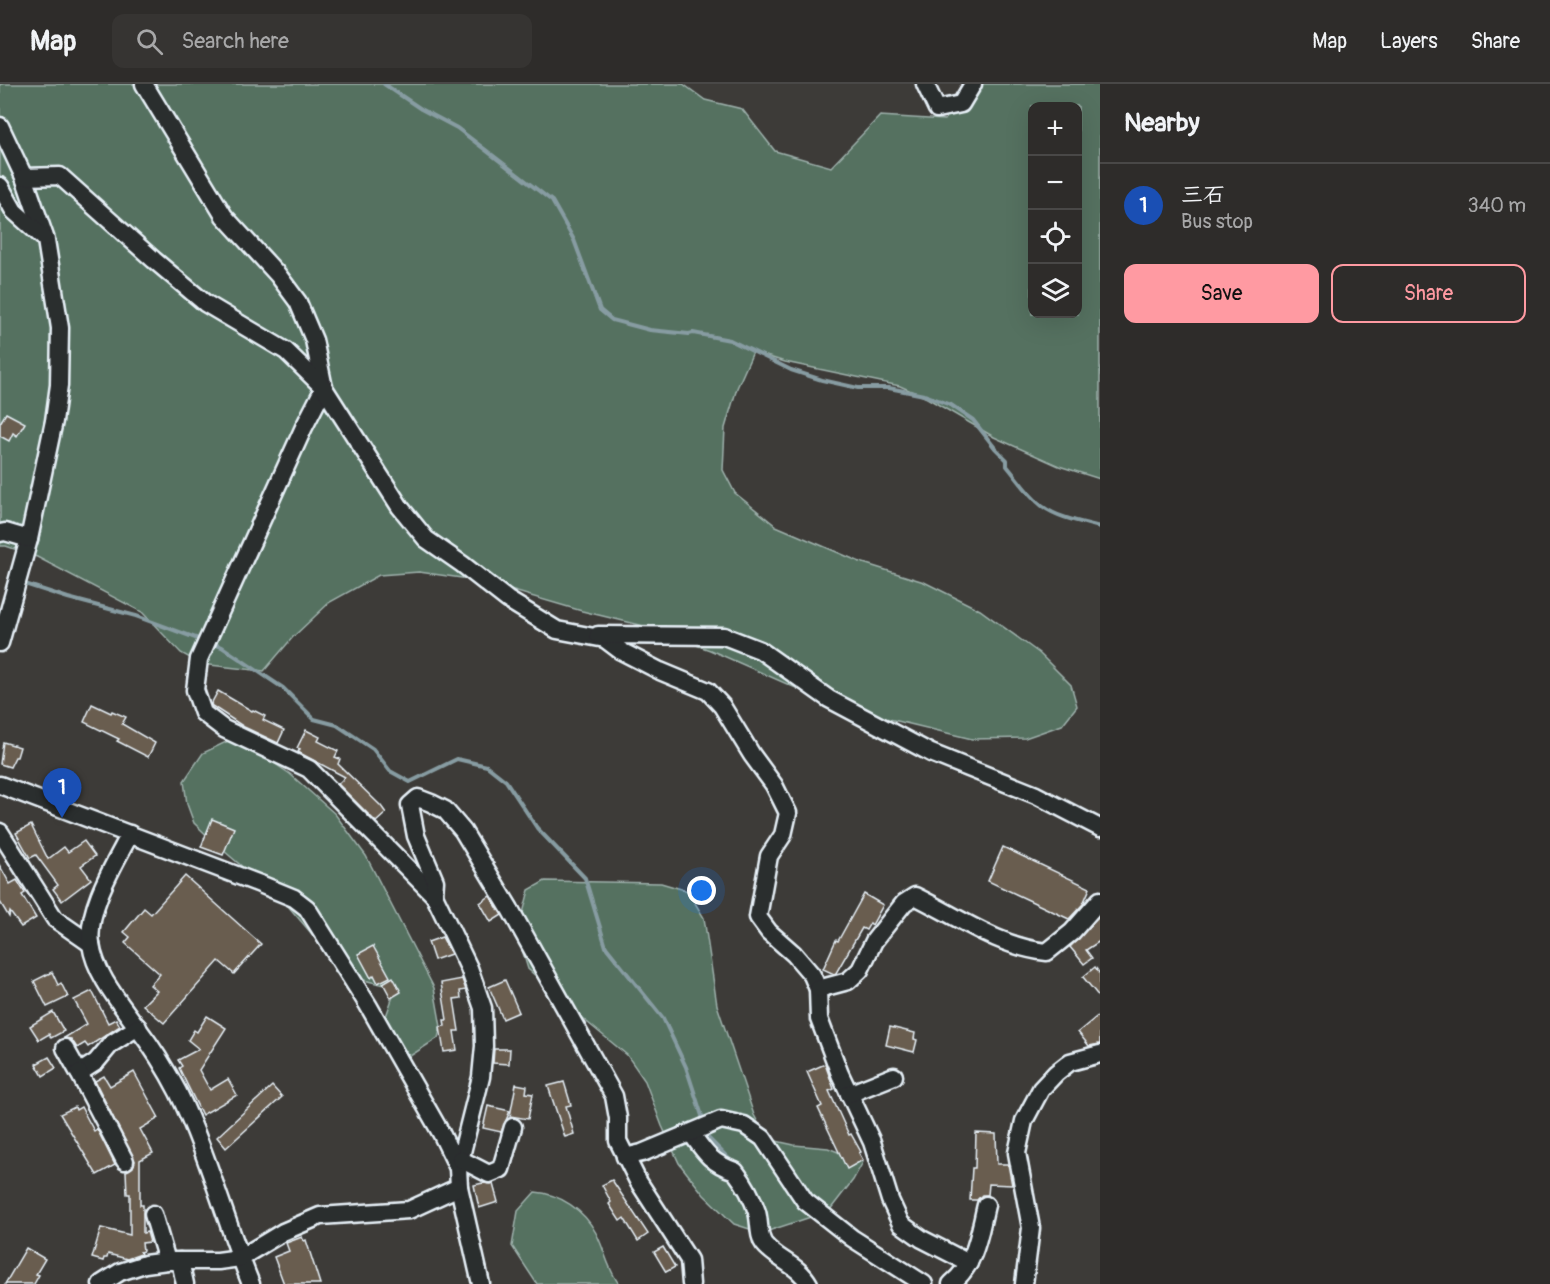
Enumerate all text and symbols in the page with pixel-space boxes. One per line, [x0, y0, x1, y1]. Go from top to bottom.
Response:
search box [112, 14, 532, 68]
text: Map [30, 24, 76, 59]
icon: search [133, 25, 166, 58]
text: Search here [181, 27, 289, 55]
text: Map [1312, 28, 1347, 55]
text: Layers [1380, 28, 1438, 55]
text: Share [1471, 28, 1520, 55]
map controls [1028, 102, 1082, 318]
button: + [1028, 102, 1082, 156]
text: Nearby [1124, 107, 1200, 139]
button: − [1028, 156, 1082, 210]
text: 三石 [1181, 181, 1225, 209]
text: 1 [1140, 193, 1147, 218]
text: 340 m [1467, 193, 1526, 218]
text: Bus stop [1181, 209, 1253, 234]
button: locate [1028, 210, 1082, 264]
button: layers [1028, 264, 1082, 318]
button: Save [1124, 264, 1319, 323]
button: Share [1331, 264, 1526, 323]
pin: 1 [42, 768, 82, 818]
your location [687, 876, 716, 905]

